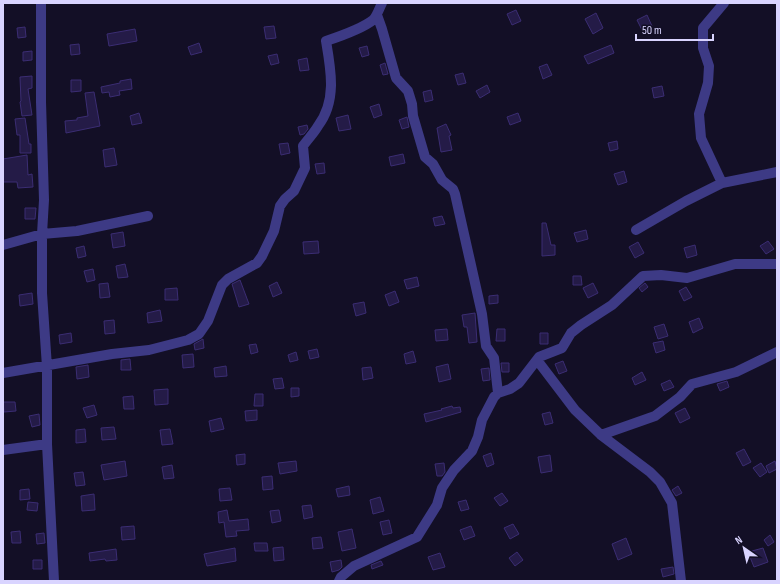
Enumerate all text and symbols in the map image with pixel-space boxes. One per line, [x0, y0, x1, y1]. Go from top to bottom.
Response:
scale bar [636, 16, 713, 42]
text: 50 m [642, 23, 662, 38]
north arrow [724, 528, 764, 568]
text: N [733, 533, 745, 547]

